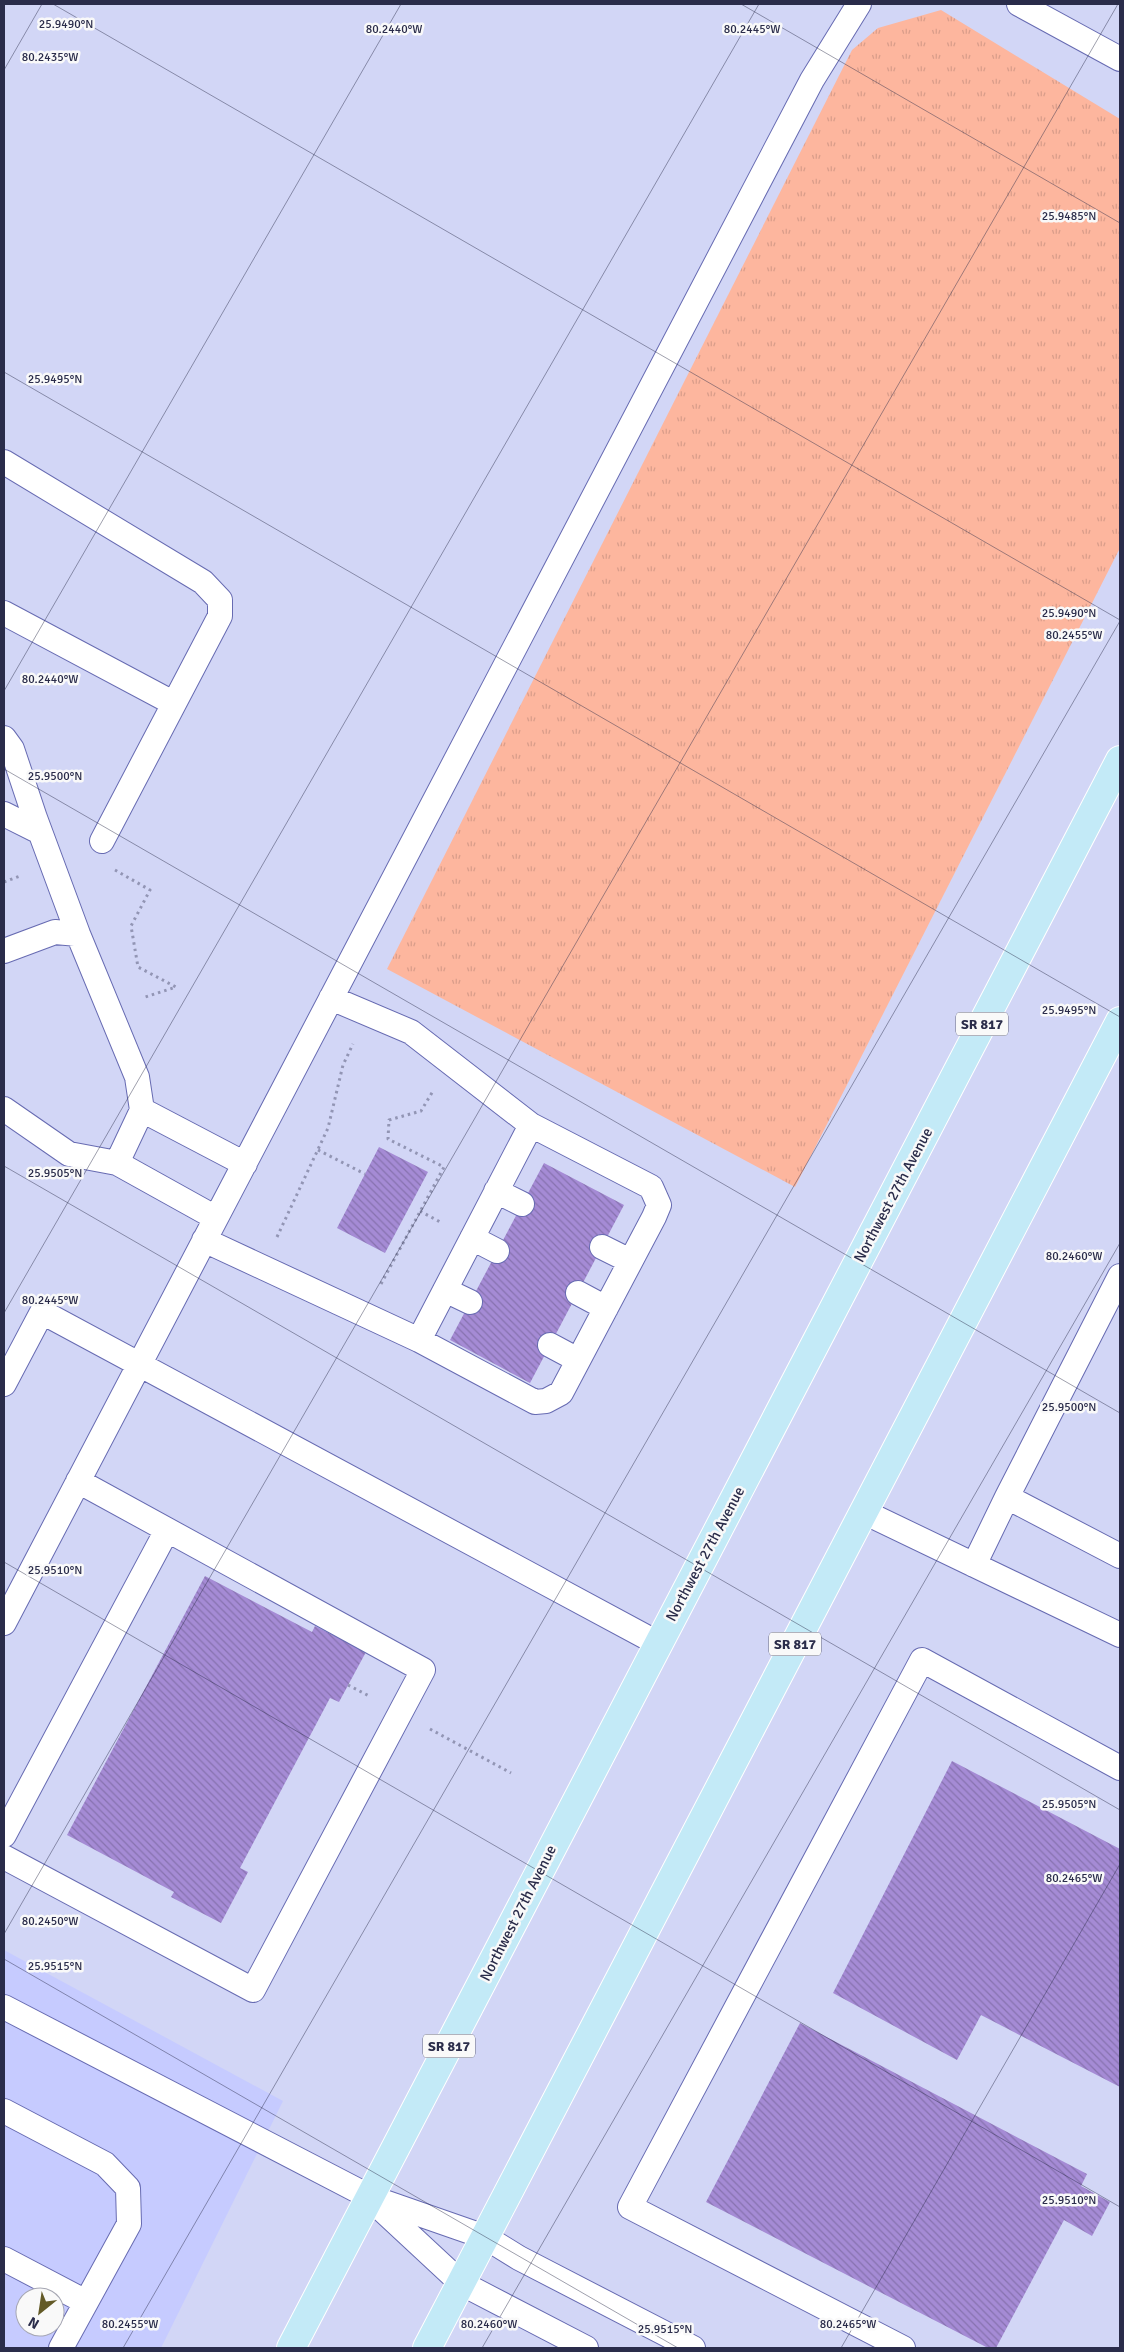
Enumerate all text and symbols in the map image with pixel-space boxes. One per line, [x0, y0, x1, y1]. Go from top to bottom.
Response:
text: 25.9490°N [39, 17, 93, 32]
text: 80.2440°W [366, 22, 422, 37]
text: 80.2445°W [724, 22, 780, 37]
text: 80.2435°W [22, 50, 78, 65]
text: 25.9485°N [1042, 209, 1096, 224]
text: 25.9495°N [28, 372, 82, 387]
text: 25.9490°N [1042, 606, 1096, 621]
text: 80.2455°W [1046, 628, 1102, 643]
text: 80.2440°W [22, 672, 78, 687]
text: 25.9500°N [28, 769, 82, 784]
text: 25.9495°N [1042, 1003, 1096, 1018]
road number: SR 817 [956, 1012, 1008, 1036]
street label: Northwest 27th Avenue [850, 1125, 936, 1265]
text: 25.9505°N [28, 1166, 82, 1181]
text: 80.2460°W [1046, 1249, 1102, 1264]
text: 80.2445°W [22, 1293, 78, 1308]
text: 25.9500°N [1042, 1400, 1096, 1415]
street label: Northwest 27th Avenue [662, 1484, 748, 1624]
text: 25.9510°N [28, 1563, 82, 1578]
road number: SR 817 [769, 1632, 821, 1656]
text: 25.9505°N [1042, 1797, 1096, 1812]
street label: Northwest 27th Avenue [476, 1842, 560, 1984]
text: 80.2465°W [1046, 1871, 1102, 1886]
text: 80.2450°W [22, 1914, 78, 1929]
text: 25.9515°N [28, 1959, 82, 1974]
road number: SR 817 [423, 2034, 475, 2058]
text: 25.9510°N [1042, 2193, 1096, 2208]
north arrow [15, 2287, 65, 2337]
text: N [25, 2313, 42, 2333]
text: 80.2455°W [102, 2317, 158, 2332]
text: 80.2460°W [461, 2317, 517, 2332]
text: 80.2465°W [820, 2317, 876, 2332]
text: 25.9515°N [638, 2322, 692, 2337]

